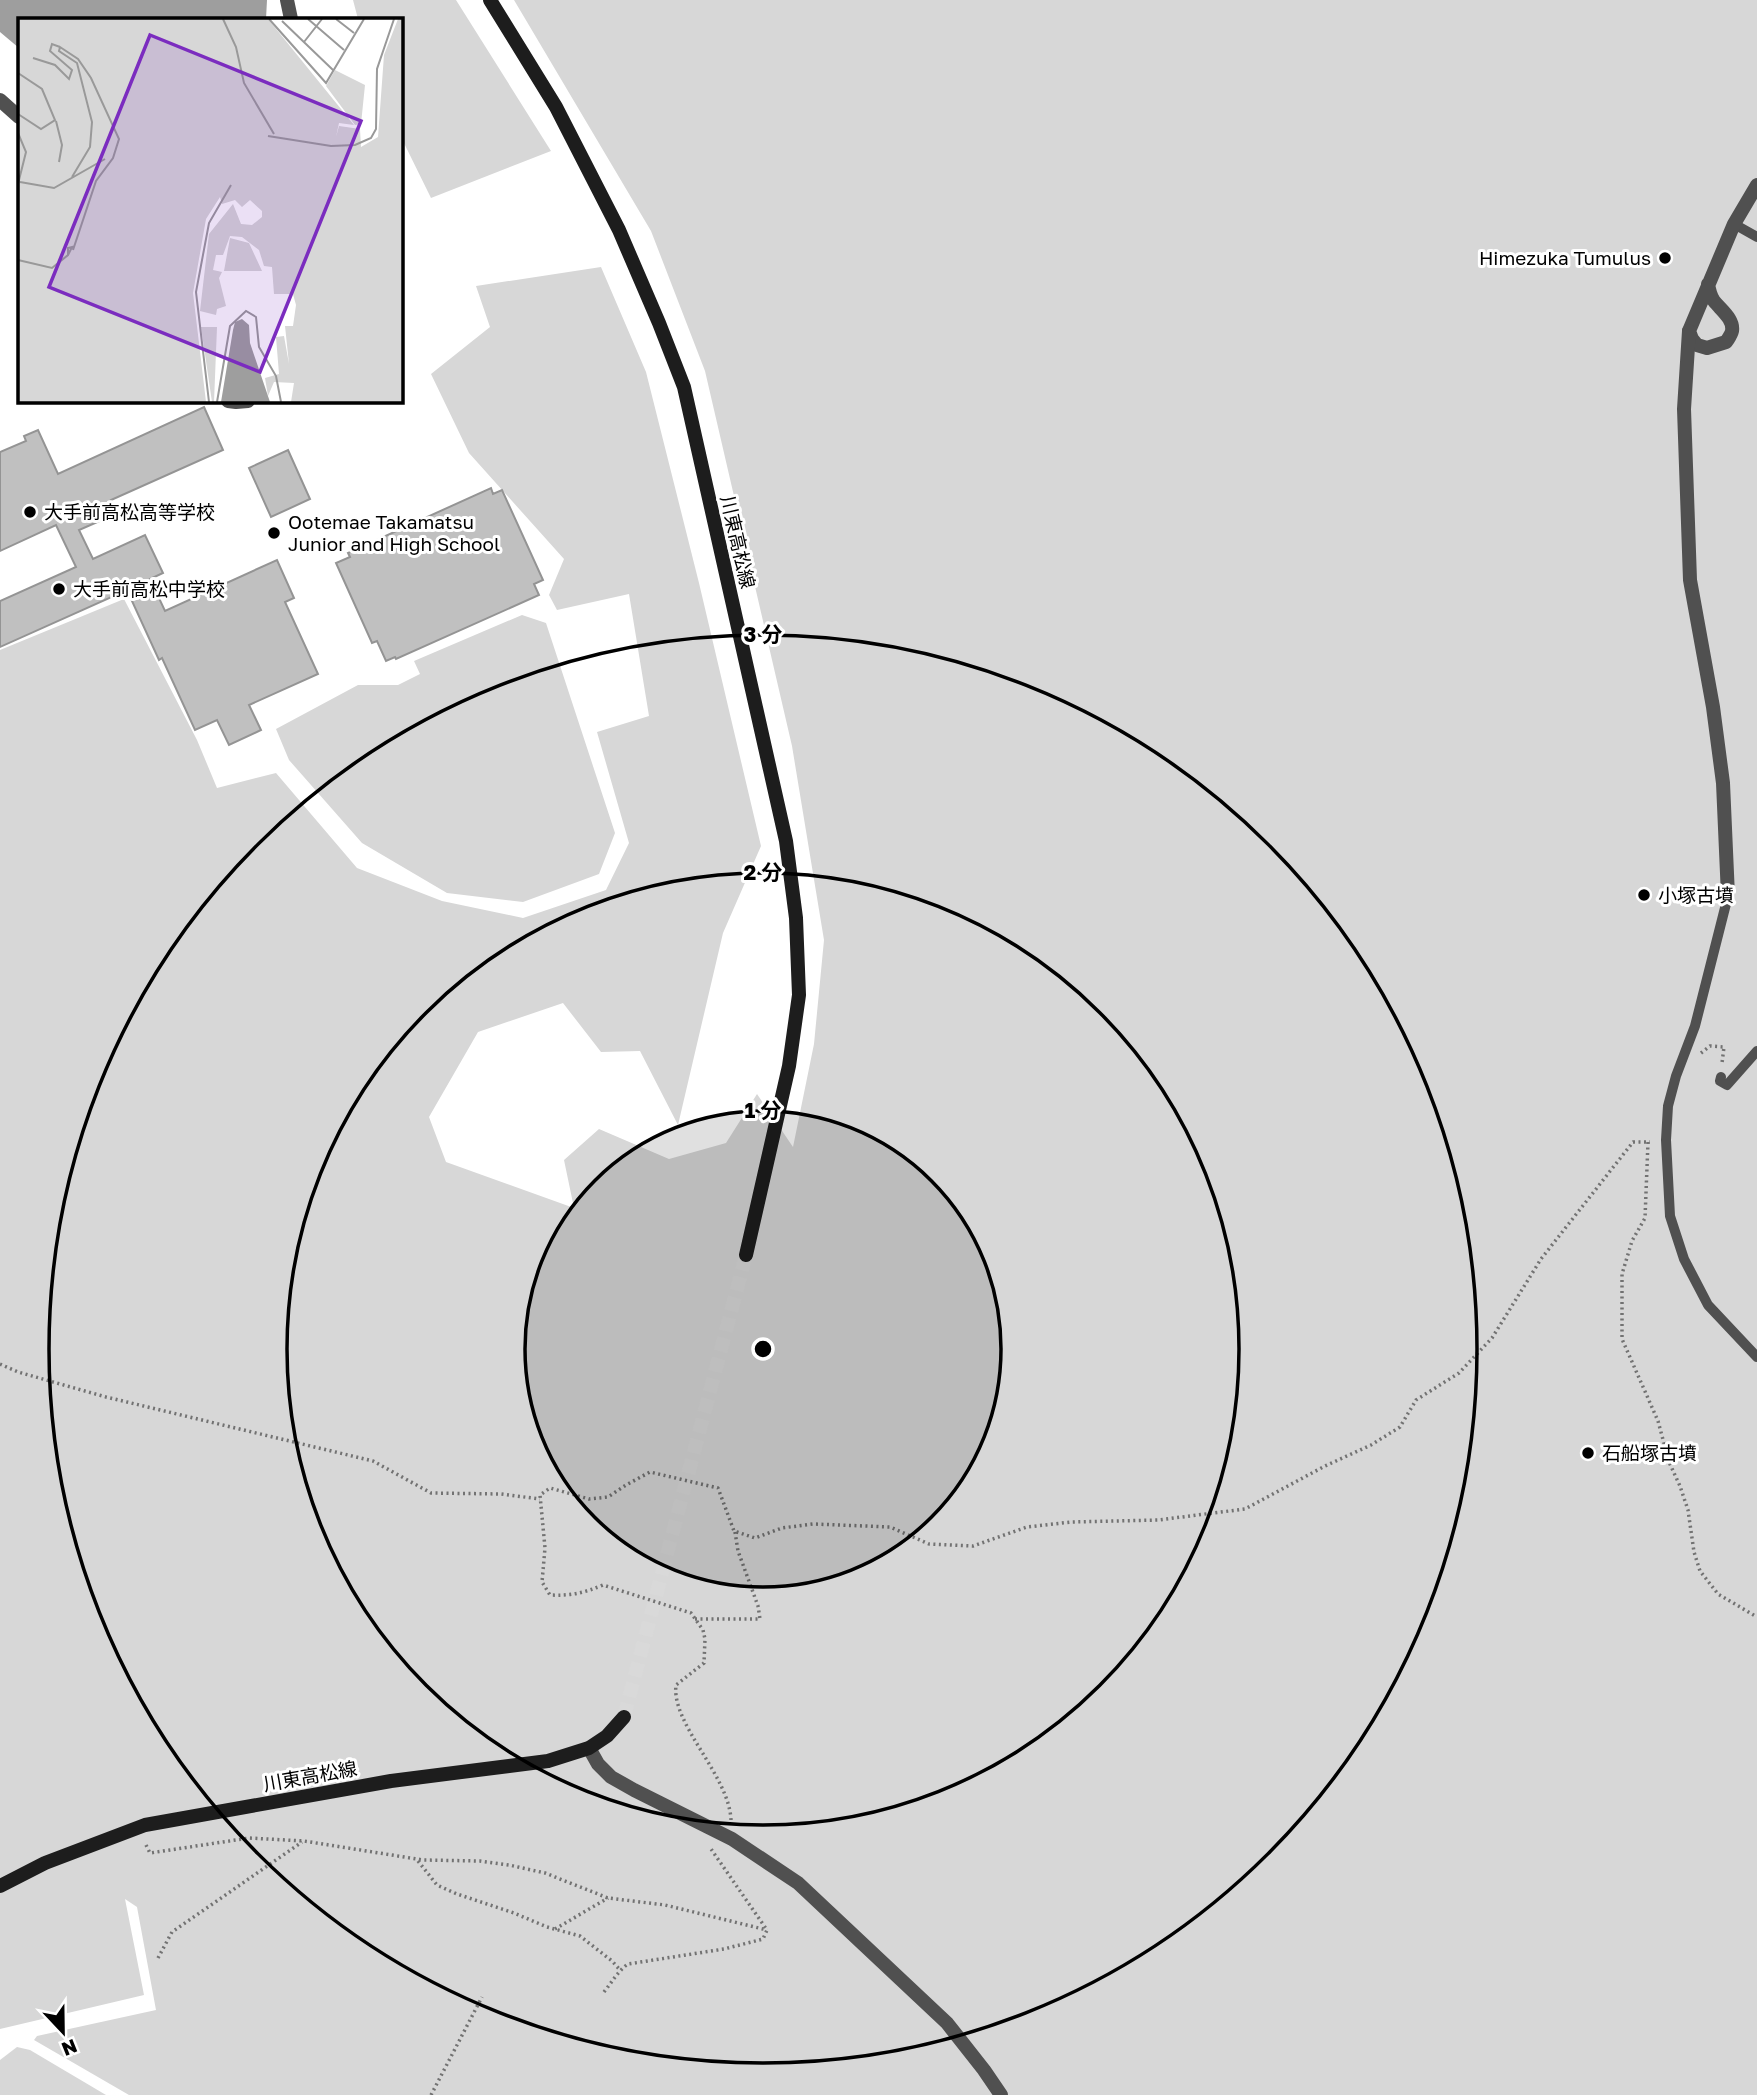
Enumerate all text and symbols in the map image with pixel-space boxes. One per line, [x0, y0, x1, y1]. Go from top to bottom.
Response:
inset map [18, 18, 402, 402]
place label: Himezuka Tumulus [1479, 246, 1651, 269]
marker: Himezuka Tumulus [1657, 250, 1673, 266]
street label: 川東高松線 [717, 493, 760, 591]
place label: 大手前高松高等学校 [44, 500, 215, 523]
marker: 大手前高松高等学校 [22, 504, 38, 520]
place label: Ootemae Takamatsu Junior and High School [288, 510, 500, 555]
marker: Ootemae Takamatsu Junior and High School [266, 525, 282, 541]
place label: 大手前高松中学校 [73, 577, 225, 600]
marker: 大手前高松中学校 [51, 581, 67, 597]
text: 3 分 [743, 621, 783, 647]
text: 2 分 [743, 859, 783, 885]
place label: 小塚古墳 [1658, 883, 1734, 906]
marker: 小塚古墳 [1636, 887, 1652, 903]
text: 1 分 [744, 1097, 782, 1123]
centre of rings [751, 1337, 775, 1361]
place label: 石船塚古墳 [1602, 1441, 1697, 1464]
marker: 石船塚古墳 [1580, 1445, 1596, 1461]
street label: 川東高松線 [261, 1756, 359, 1795]
north arrow [28, 1997, 98, 2067]
text: N [59, 2035, 81, 2062]

